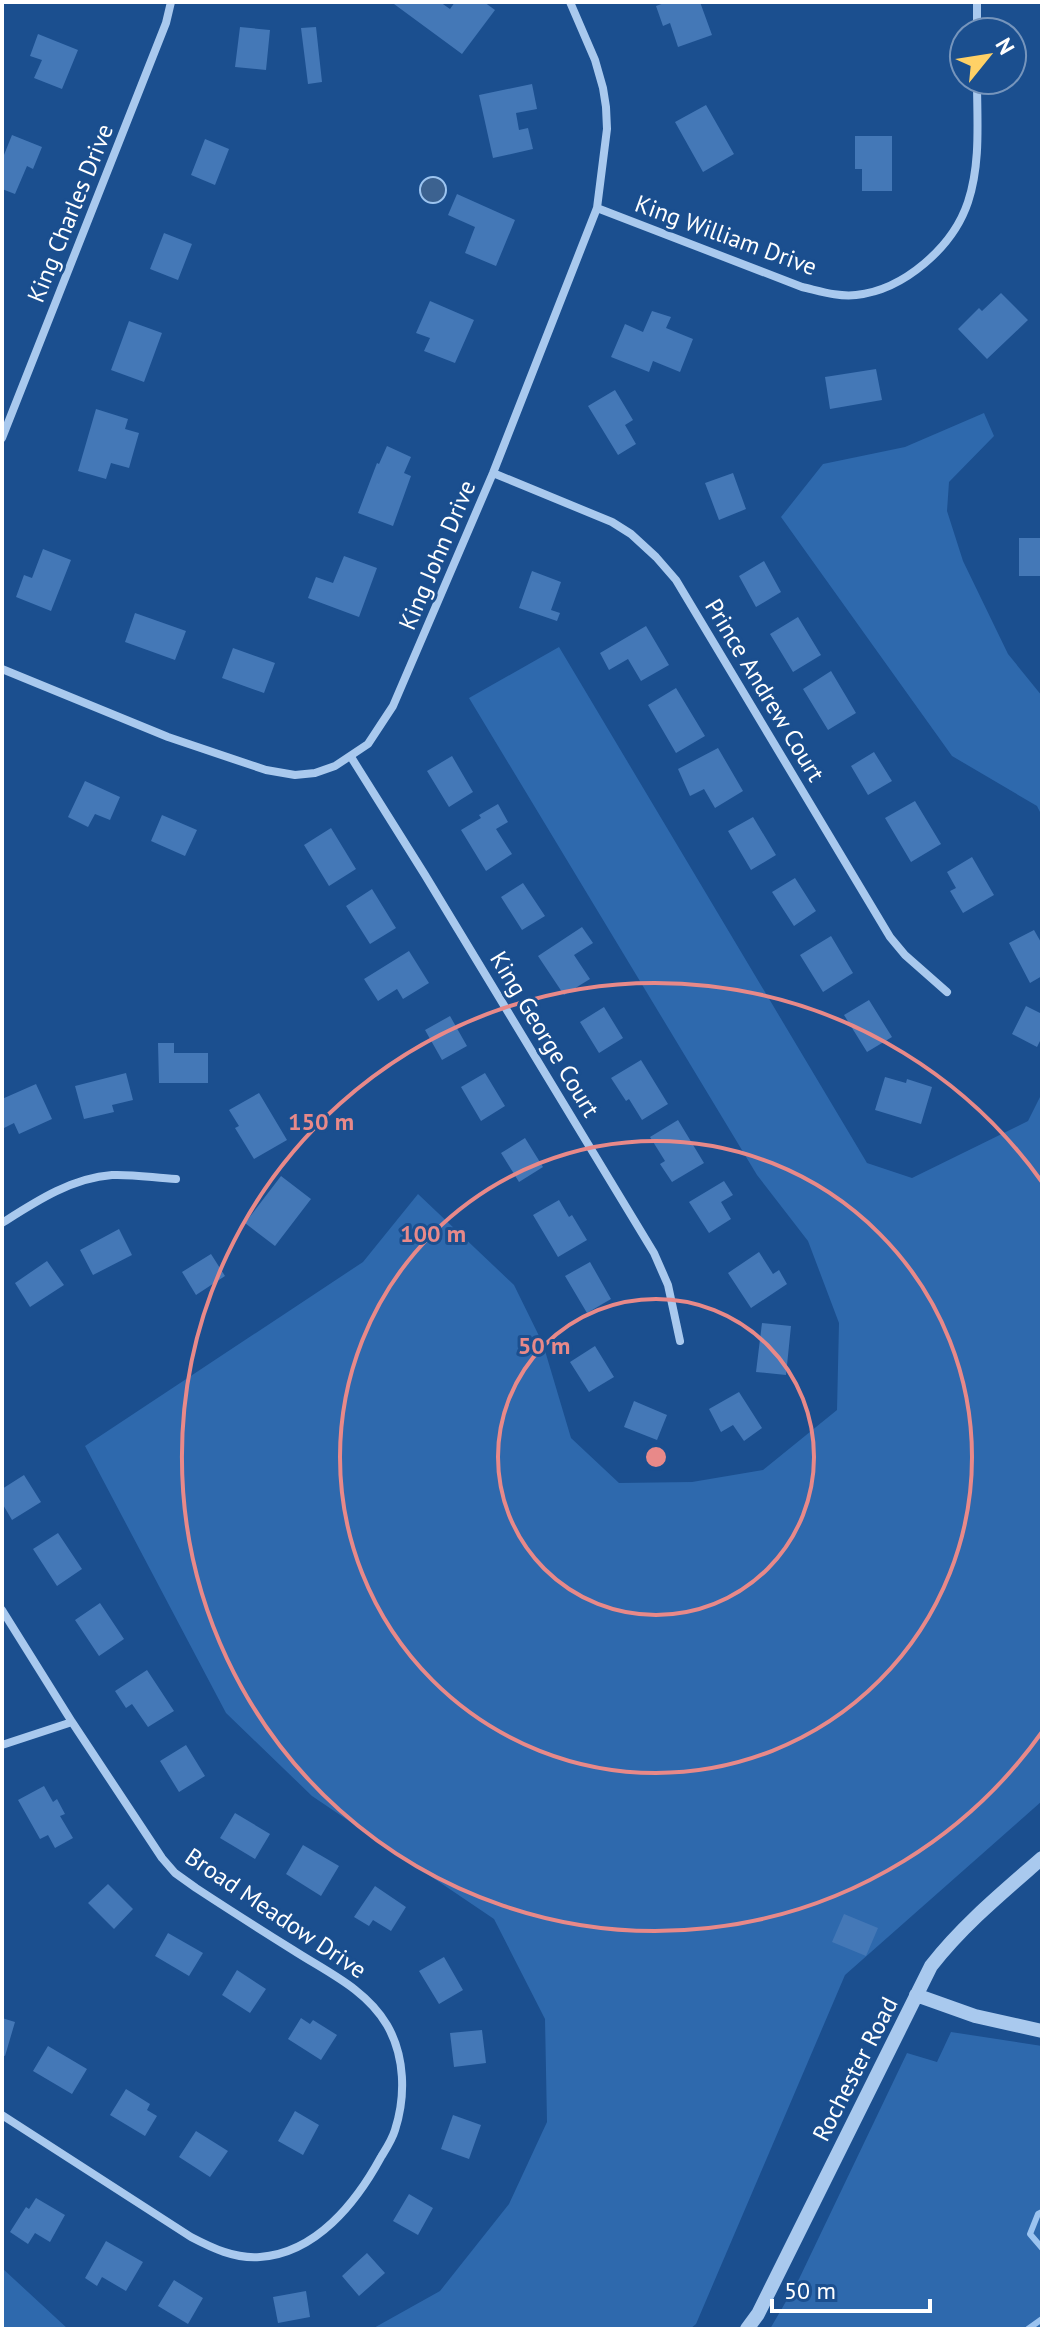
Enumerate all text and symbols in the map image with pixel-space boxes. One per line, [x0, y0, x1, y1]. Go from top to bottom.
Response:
north arrow [948, 16, 1028, 96]
text: N [990, 33, 1021, 59]
street label: King Charles Drive [20, 119, 120, 307]
street label: King William Drive [631, 188, 821, 282]
street label: King John Drive [392, 475, 482, 635]
street label: Prince Andrew Court [698, 593, 832, 787]
street label: King George Court [483, 945, 607, 1123]
text: 150 m [288, 1106, 354, 1137]
text: 100 m [400, 1218, 466, 1249]
text: 50 m [518, 1330, 570, 1361]
centre of rings [642, 1443, 670, 1471]
street label: Broad Meadow Drive [179, 1841, 373, 1985]
street label: Rochester Road [805, 1992, 905, 2146]
scale bar [772, 2263, 930, 2313]
text: 50 m [784, 2275, 836, 2306]

